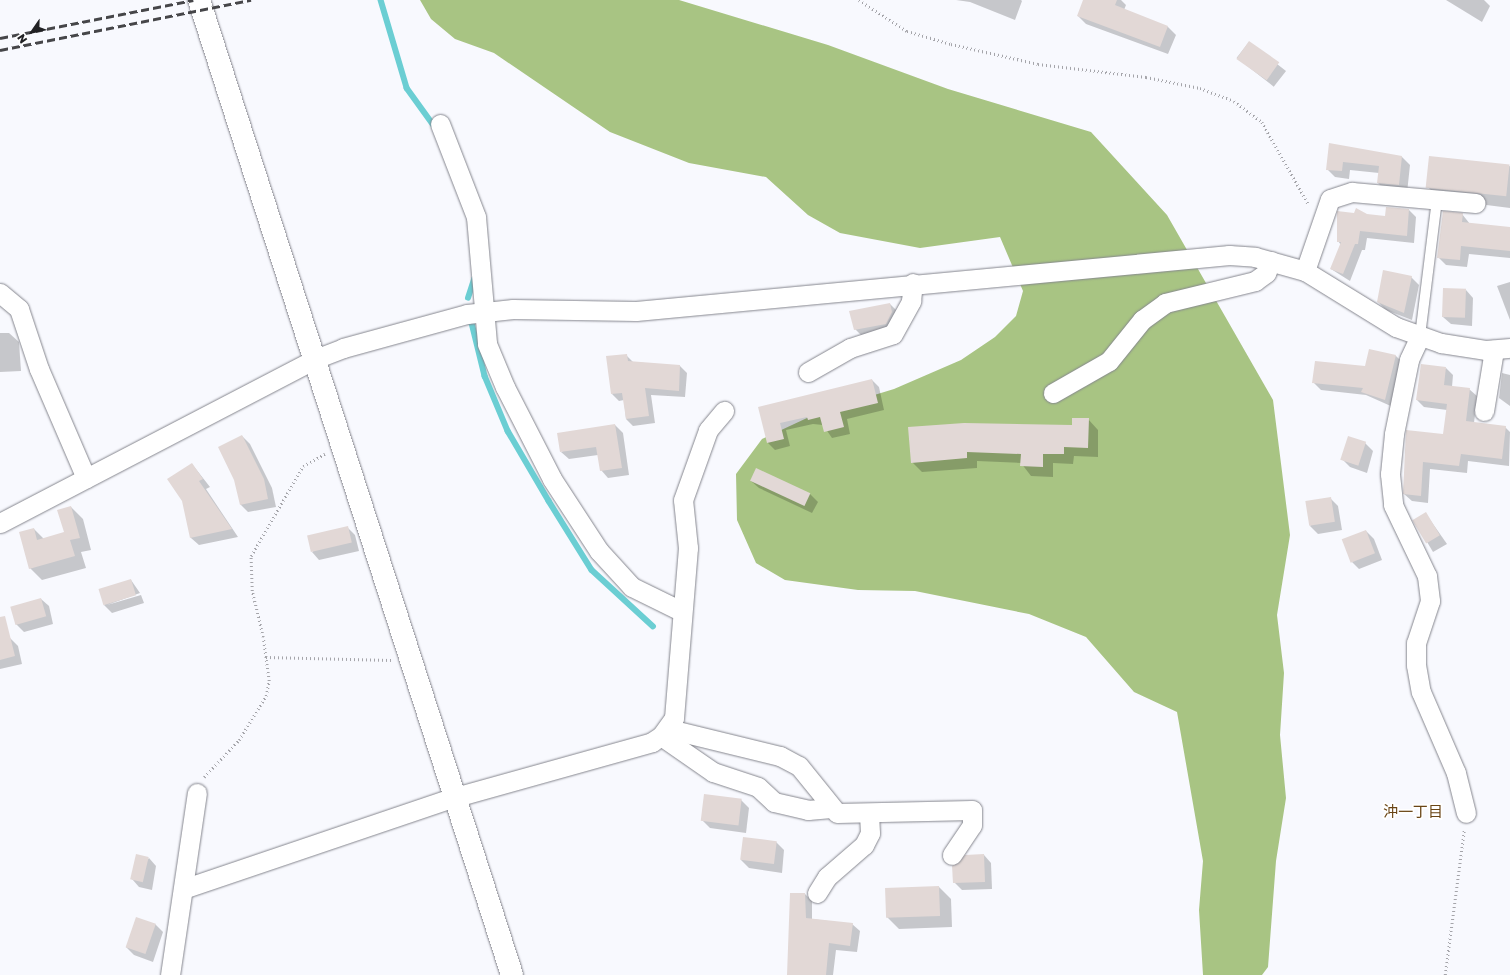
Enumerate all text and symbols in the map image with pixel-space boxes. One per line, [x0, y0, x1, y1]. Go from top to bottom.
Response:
north arrow [12, 12, 52, 52]
text: N [14, 32, 29, 46]
district label: 沖一丁目 [1383, 803, 1443, 821]

